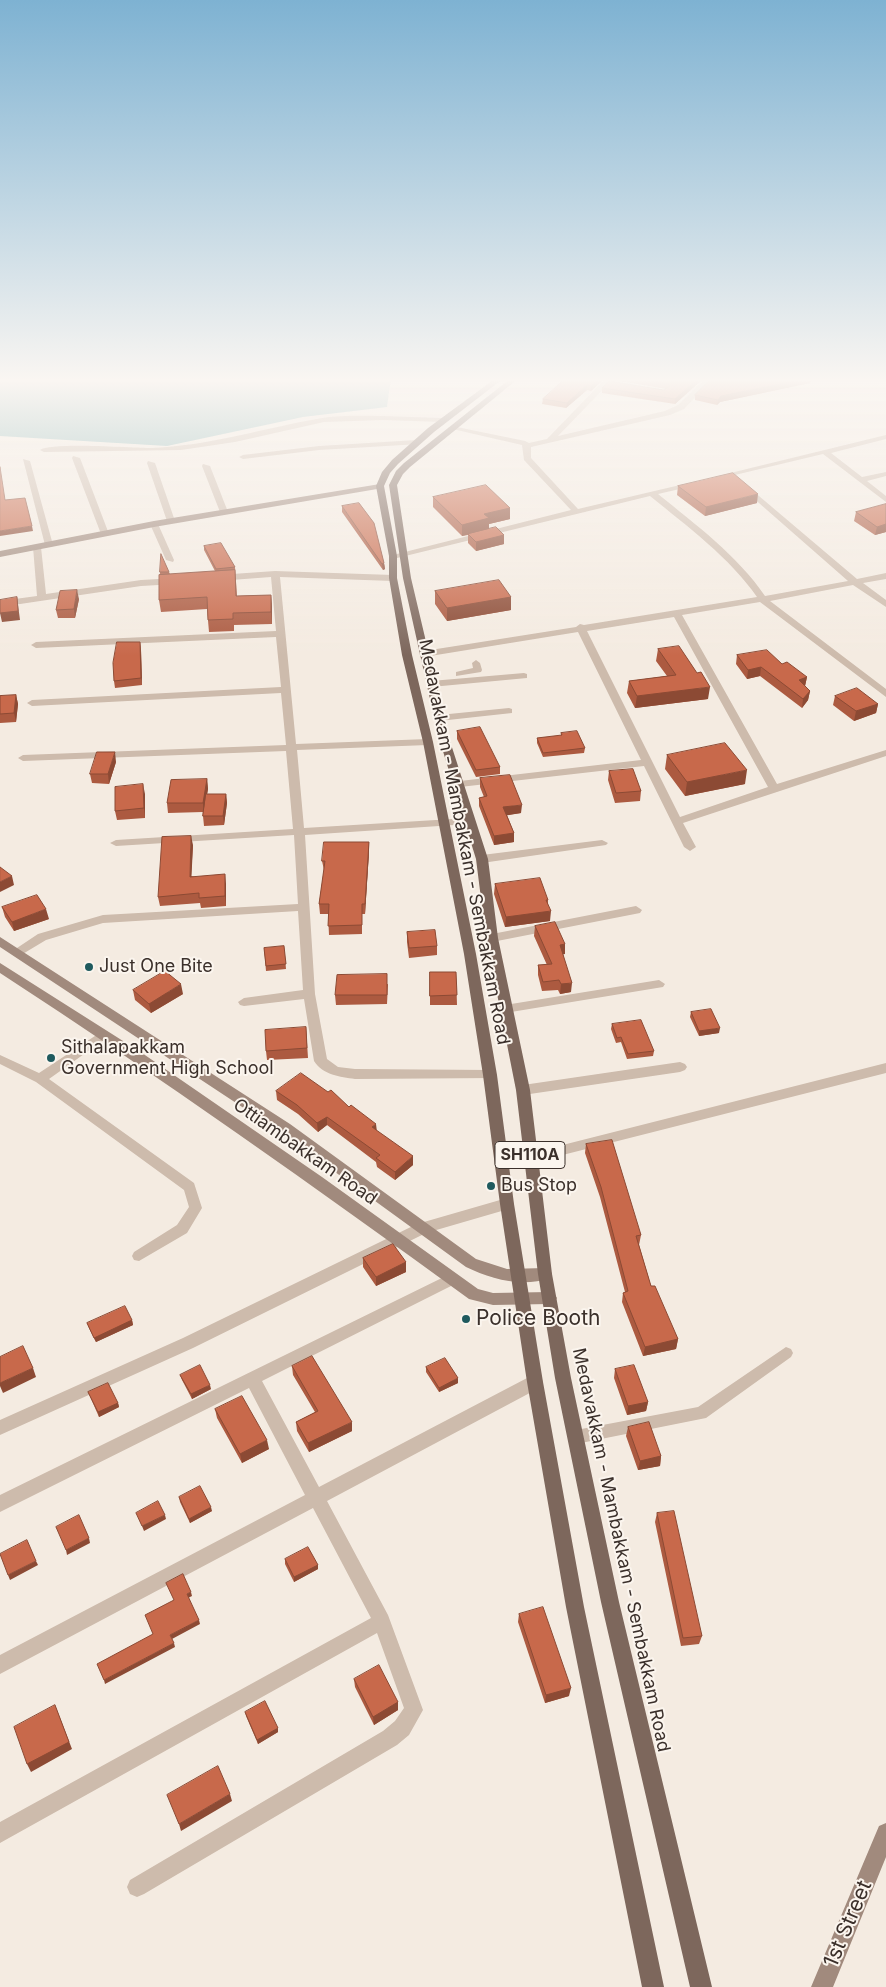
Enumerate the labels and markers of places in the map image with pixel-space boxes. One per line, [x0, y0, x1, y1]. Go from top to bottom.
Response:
place label: Just One Bite [99, 956, 213, 978]
marker: Just One Bite [83, 961, 95, 973]
place label: Sithalapakkam Government High School [61, 1037, 274, 1080]
marker: Sithalapakkam Government High School [45, 1052, 57, 1064]
place label: Bus Stop [501, 1175, 577, 1197]
marker: Bus Stop [485, 1180, 497, 1192]
place label: Police Booth [476, 1306, 600, 1332]
marker: Police Booth [460, 1313, 472, 1325]

